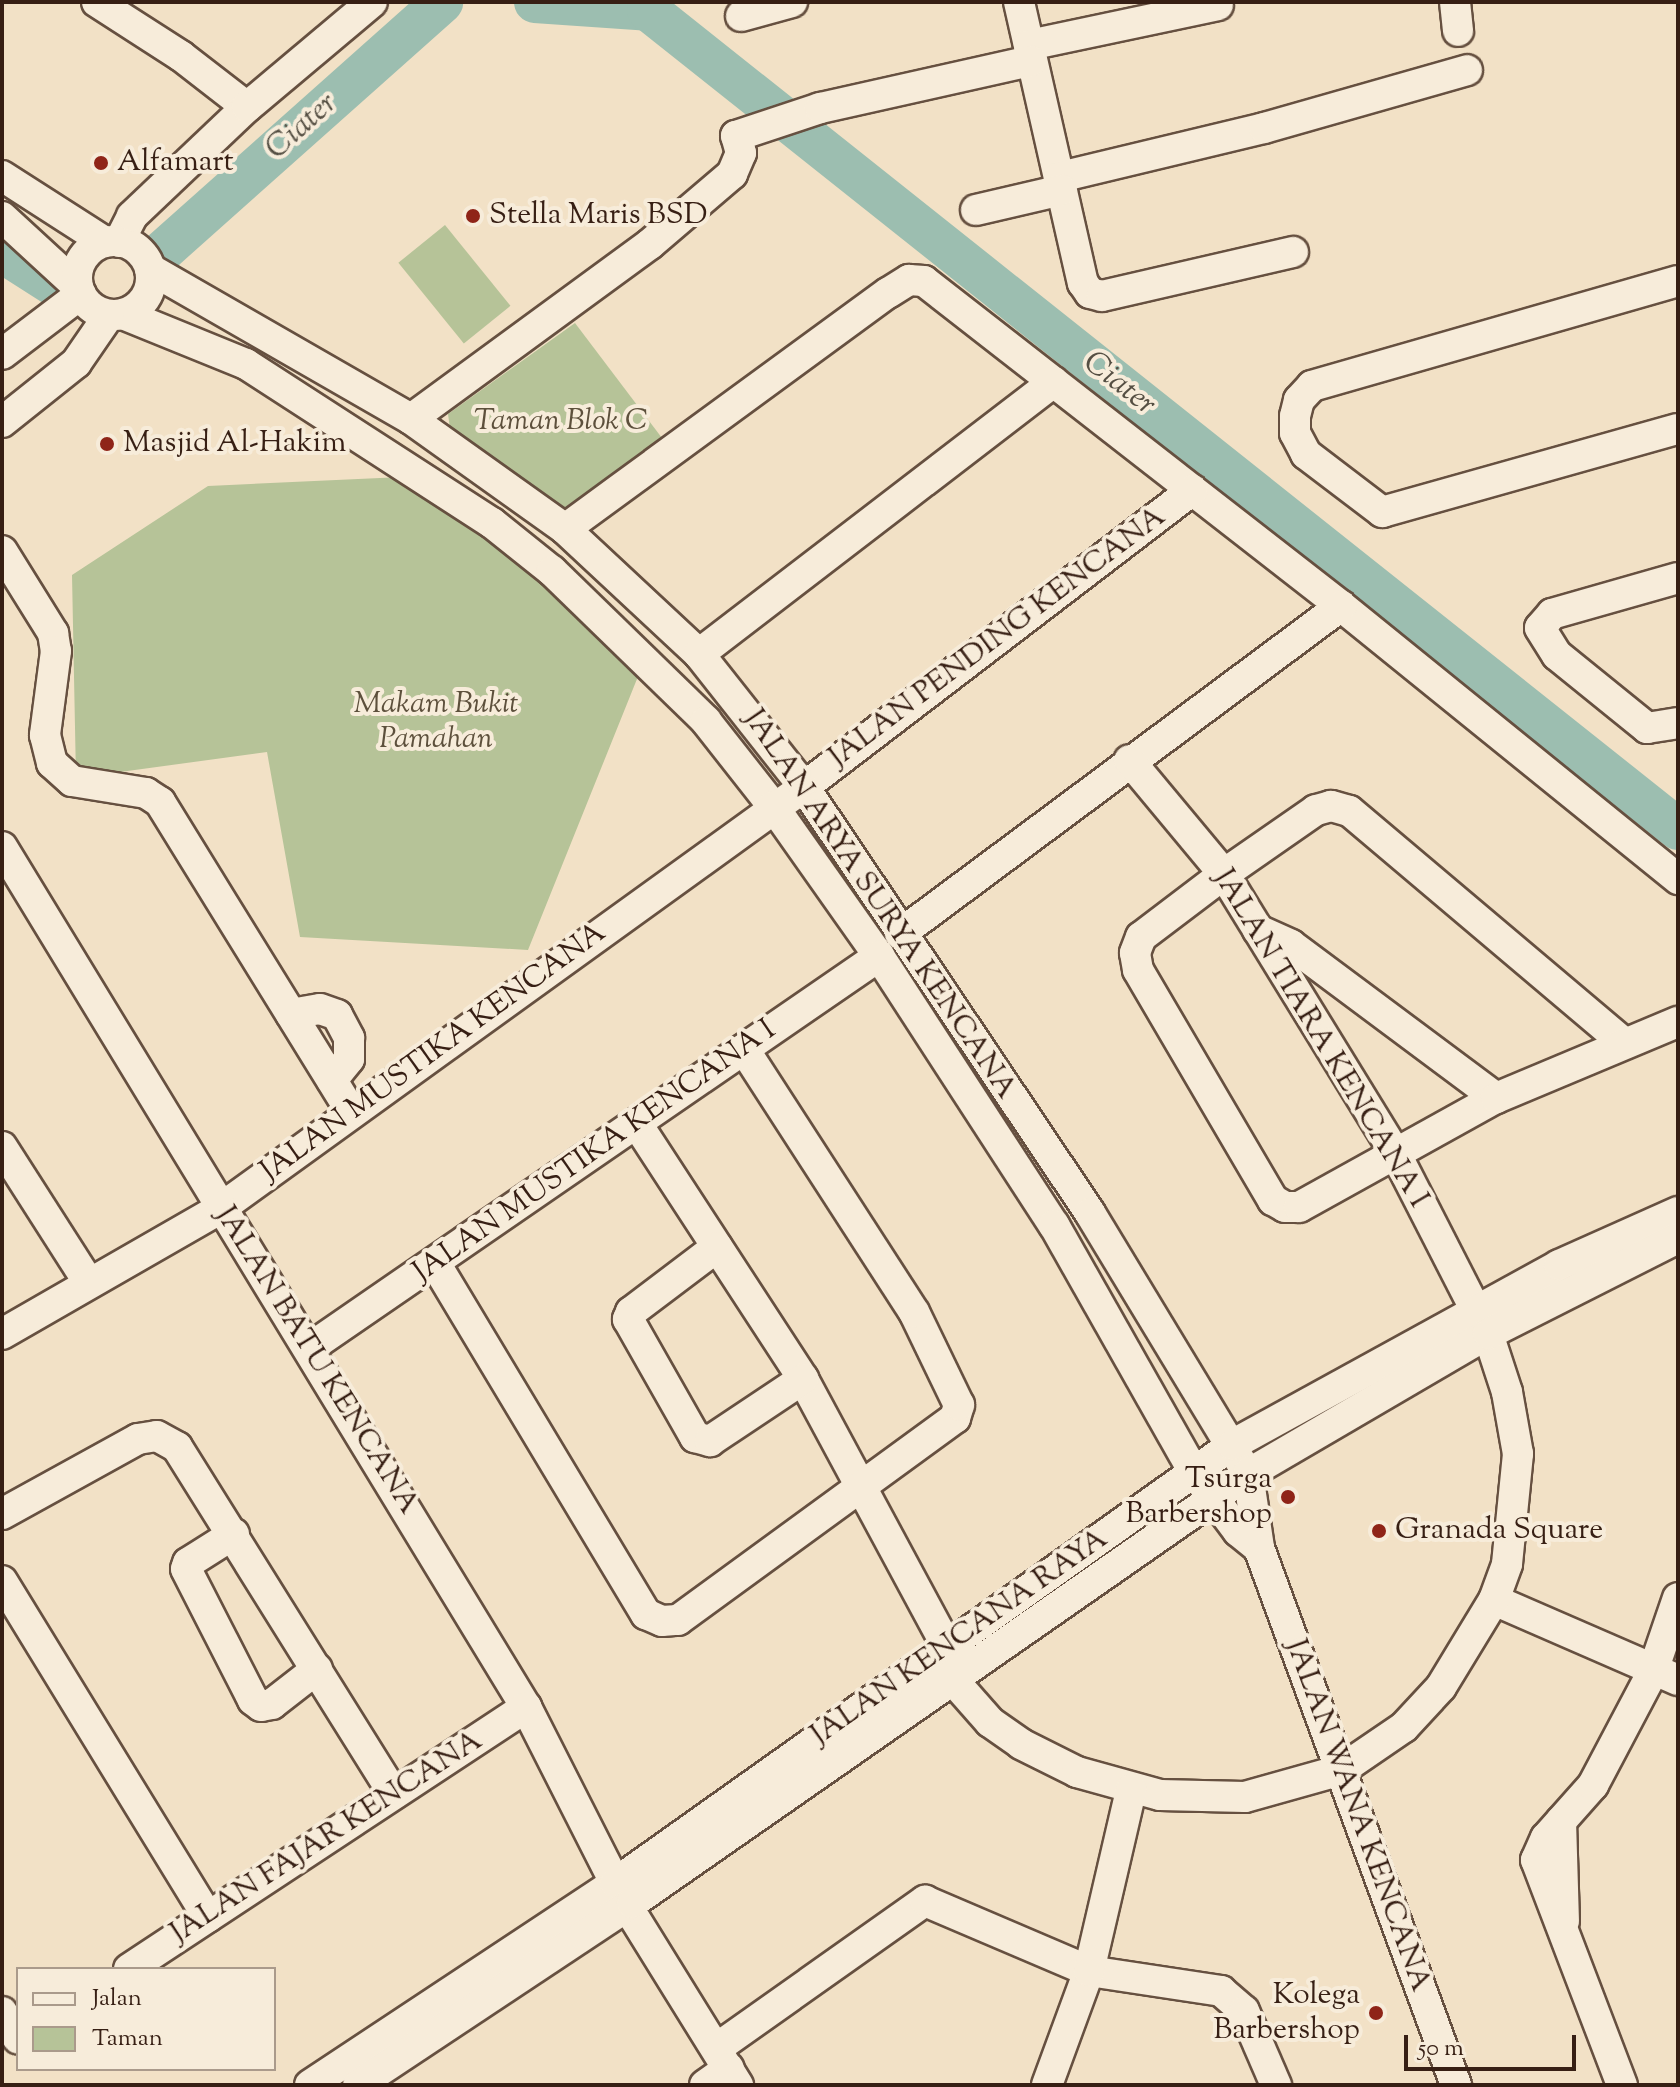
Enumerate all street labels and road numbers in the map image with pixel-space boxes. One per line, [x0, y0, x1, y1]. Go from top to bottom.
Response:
street label: JALAN PENDING KENCANA [823, 500, 1173, 776]
street label: JALAN ARYA SURYA KENCANA [735, 703, 1023, 1107]
street label: JALAN TIARA KENCANA I [1205, 863, 1435, 1215]
street label: JALAN MUSTIKA KENCANA [254, 916, 614, 1190]
street label: JALAN MUSTIKA KENCANA I [407, 1013, 783, 1291]
street label: JALAN BATU KENCANA [206, 1200, 426, 1522]
street label: JALAN KENCANA RAYA [805, 1522, 1115, 1754]
street label: JALAN WANA KENCANA [1276, 1635, 1438, 1997]
street label: JALAN FAJAR KENCANA [164, 1724, 490, 1952]

